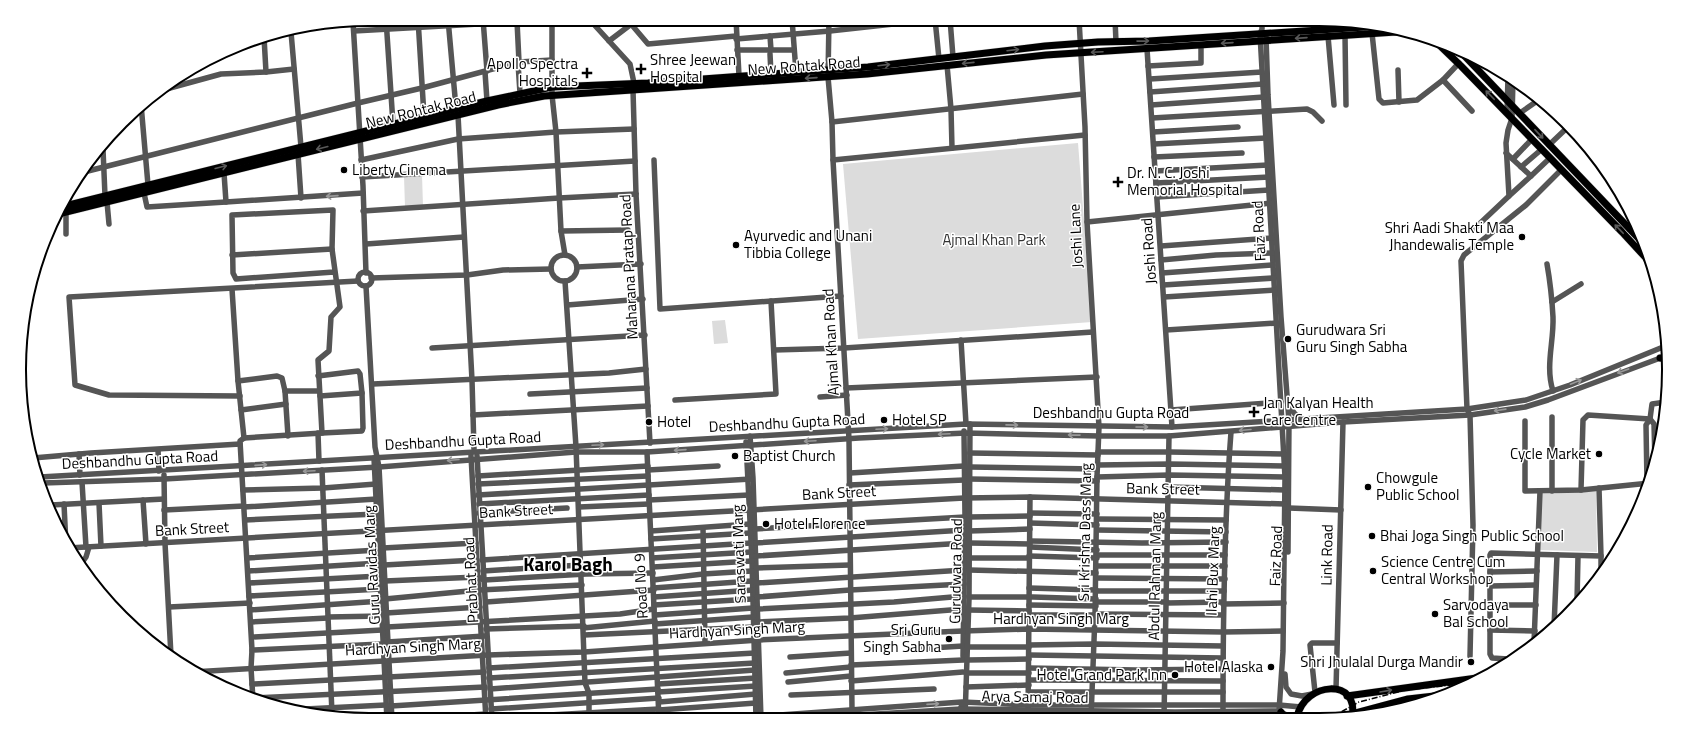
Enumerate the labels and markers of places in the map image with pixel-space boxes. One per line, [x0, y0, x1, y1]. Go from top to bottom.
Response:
place label: Shree Jeewan Hospital [650, 48, 736, 88]
place label: Apollo Spectra Hospitals [487, 52, 578, 92]
marker: Shree Jeewan Hospital [635, 63, 647, 75]
marker: Apollo Spectra Hospitals [581, 67, 593, 79]
place label: Liberty Cinema [352, 158, 447, 181]
place label: Dr. N. C. Joshi Memorial Hospital [1127, 161, 1243, 201]
marker: Liberty Cinema [339, 165, 349, 175]
marker: Dr. N. C. Joshi Memorial Hospital [1112, 176, 1124, 188]
place label: Shri Aadi Shakti Maa Jhandewalis Temple [1385, 216, 1514, 256]
place label: Ayurvedic and Unani Tibbia College [744, 224, 872, 264]
marker: Shri Aadi Shakti Maa Jhandewalis Temple [1517, 232, 1527, 242]
marker: Ayurvedic and Unani Tibbia College [731, 240, 741, 250]
place label: Gurudwara Sri Guru Singh Sabha [1296, 318, 1408, 358]
marker: Gurudwara Sri Guru Singh Sabha [1283, 334, 1293, 344]
place label: Jan Kalyan Health Care Centre [1263, 391, 1374, 431]
marker: Jan Kalyan Health Care Centre [1248, 406, 1260, 418]
place label: Hotel SP [892, 408, 947, 431]
place label: Hotel [657, 410, 691, 433]
marker: Hotel SP [879, 415, 889, 425]
marker: Hotel [644, 417, 654, 427]
place label: Cycle Market [1510, 442, 1592, 465]
place label: Baptist Church [743, 444, 836, 467]
marker: Cycle Market [1594, 449, 1604, 459]
marker: Baptist Church [730, 451, 740, 461]
place label: Chowgule Public School [1376, 466, 1459, 506]
marker: Chowgule Public School [1363, 482, 1373, 492]
place label: Hotel Florence [774, 512, 866, 535]
marker: Hotel Florence [761, 519, 771, 529]
place label: Bhai Joga Singh Public School [1380, 524, 1564, 547]
marker: Bhai Joga Singh Public School [1367, 531, 1377, 541]
place label: Science Centre Cum Central Workshop [1381, 550, 1505, 590]
marker: Science Centre Cum Central Workshop [1368, 566, 1378, 576]
place label: Sarvodaya Bal School [1443, 593, 1509, 633]
marker: Sarvodaya Bal School [1430, 609, 1440, 619]
place label: Sri Guru Singh Sabha [863, 618, 941, 658]
marker: Sri Guru Singh Sabha [944, 634, 954, 644]
place label: Shri Jhulalal Durga Mandir [1300, 650, 1463, 673]
place label: Hotel Alaska [1184, 655, 1263, 678]
marker: Shri Jhulalal Durga Mandir [1466, 657, 1476, 667]
marker: Hotel Alaska [1266, 662, 1276, 672]
place label: Hotel Grand Park Inn [1036, 663, 1167, 686]
marker: Hotel Grand Park Inn [1170, 670, 1180, 680]

